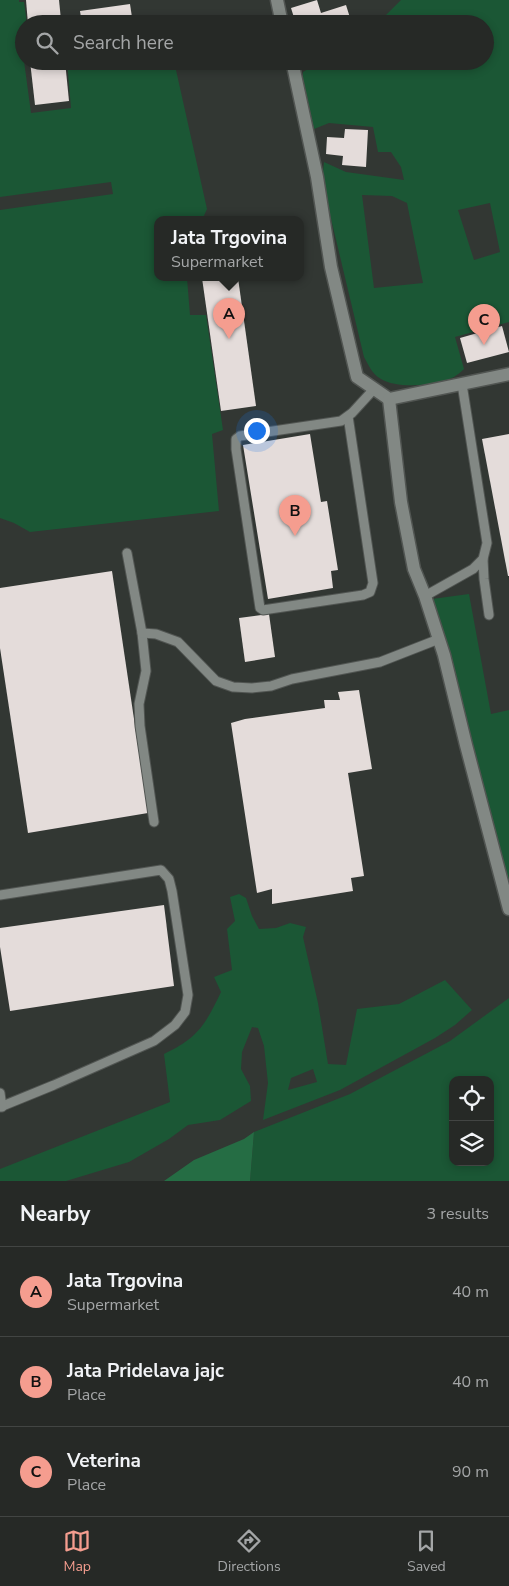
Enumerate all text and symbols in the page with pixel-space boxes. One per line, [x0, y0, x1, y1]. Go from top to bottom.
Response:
search box [15, 15, 494, 70]
icon: search [33, 29, 61, 57]
text: Search here [73, 30, 174, 56]
popup [154, 216, 304, 281]
text: Jata Trgovina [171, 225, 287, 251]
text: Supermarket [171, 251, 263, 273]
pin: A [213, 298, 245, 339]
pin: C [468, 304, 500, 345]
your location [244, 418, 270, 444]
pin: B [279, 495, 311, 536]
map controls [449, 1076, 494, 1166]
button: locate [449, 1076, 494, 1121]
button: layers [449, 1121, 494, 1166]
text: Nearby [20, 1200, 90, 1228]
text: 3 results [427, 1203, 489, 1225]
text: Jata Trgovina [67, 1268, 183, 1294]
text: A [30, 1281, 42, 1303]
text: 40 m [452, 1281, 489, 1303]
text: Supermarket [67, 1294, 159, 1316]
text: Jata Pridelava jajc [67, 1358, 224, 1384]
text: B [30, 1371, 42, 1393]
text: 40 m [452, 1371, 489, 1393]
text: Place [67, 1384, 106, 1406]
text: Veterina [67, 1448, 141, 1474]
text: C [31, 1461, 41, 1483]
text: 90 m [452, 1461, 489, 1483]
text: Place [67, 1474, 106, 1496]
tab: Map [63, 1527, 91, 1576]
tab: Directions [218, 1527, 281, 1576]
tab: Saved [407, 1527, 446, 1576]

